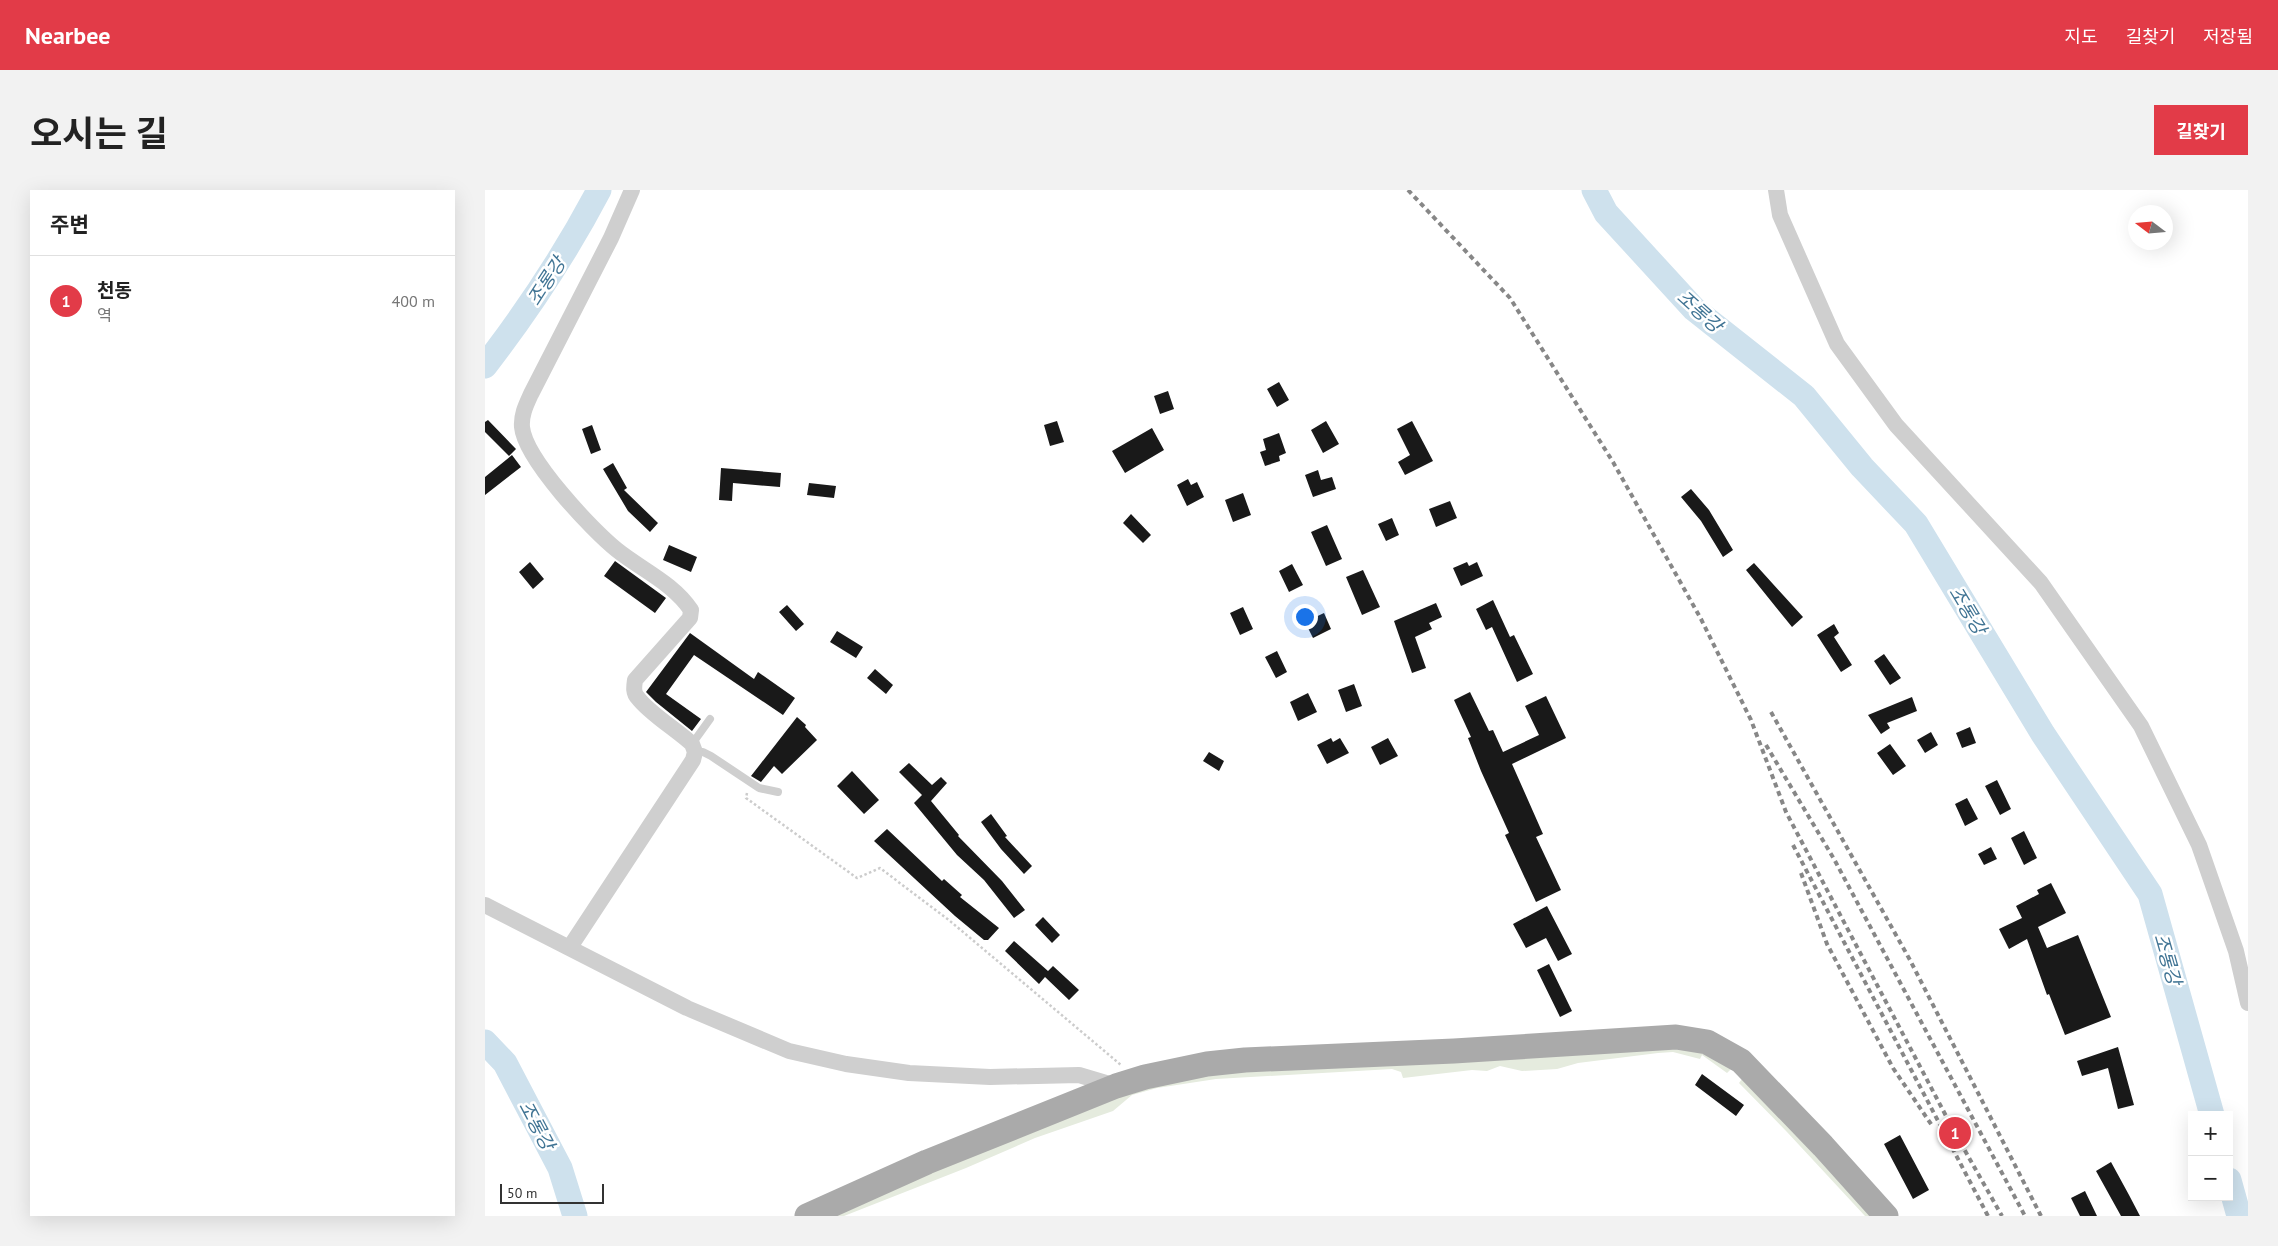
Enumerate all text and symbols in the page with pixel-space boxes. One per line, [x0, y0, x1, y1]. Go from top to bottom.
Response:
text: Nearbee [25, 20, 110, 51]
text: 지도 [2065, 25, 2098, 48]
text: 길찾기 [2126, 25, 2175, 48]
text: 저장됨 [2203, 25, 2253, 48]
button: 길찾기 [2154, 105, 2248, 155]
text: 오시는 길 [30, 110, 168, 156]
north arrow [2128, 205, 2173, 250]
text: 주변 [50, 211, 89, 238]
water label: 조롱강 [522, 250, 572, 310]
text: 천동 [97, 278, 132, 302]
water label: 조롱강 [1672, 285, 1729, 339]
text: 1 [61, 291, 71, 311]
text: 400 m [392, 291, 435, 311]
text: 역 [97, 305, 112, 325]
water label: 조롱강 [1944, 581, 1993, 641]
your location [1292, 604, 1318, 630]
water label: 조롱강 [2149, 930, 2187, 990]
water label: 조롱강 [514, 1096, 561, 1156]
map controls [2188, 1111, 2233, 1201]
button: + [2188, 1111, 2233, 1156]
pin: 1 [1939, 1114, 1971, 1152]
button: − [2188, 1156, 2233, 1201]
scale bar [500, 1181, 604, 1204]
text: 50 m [507, 1184, 537, 1202]

